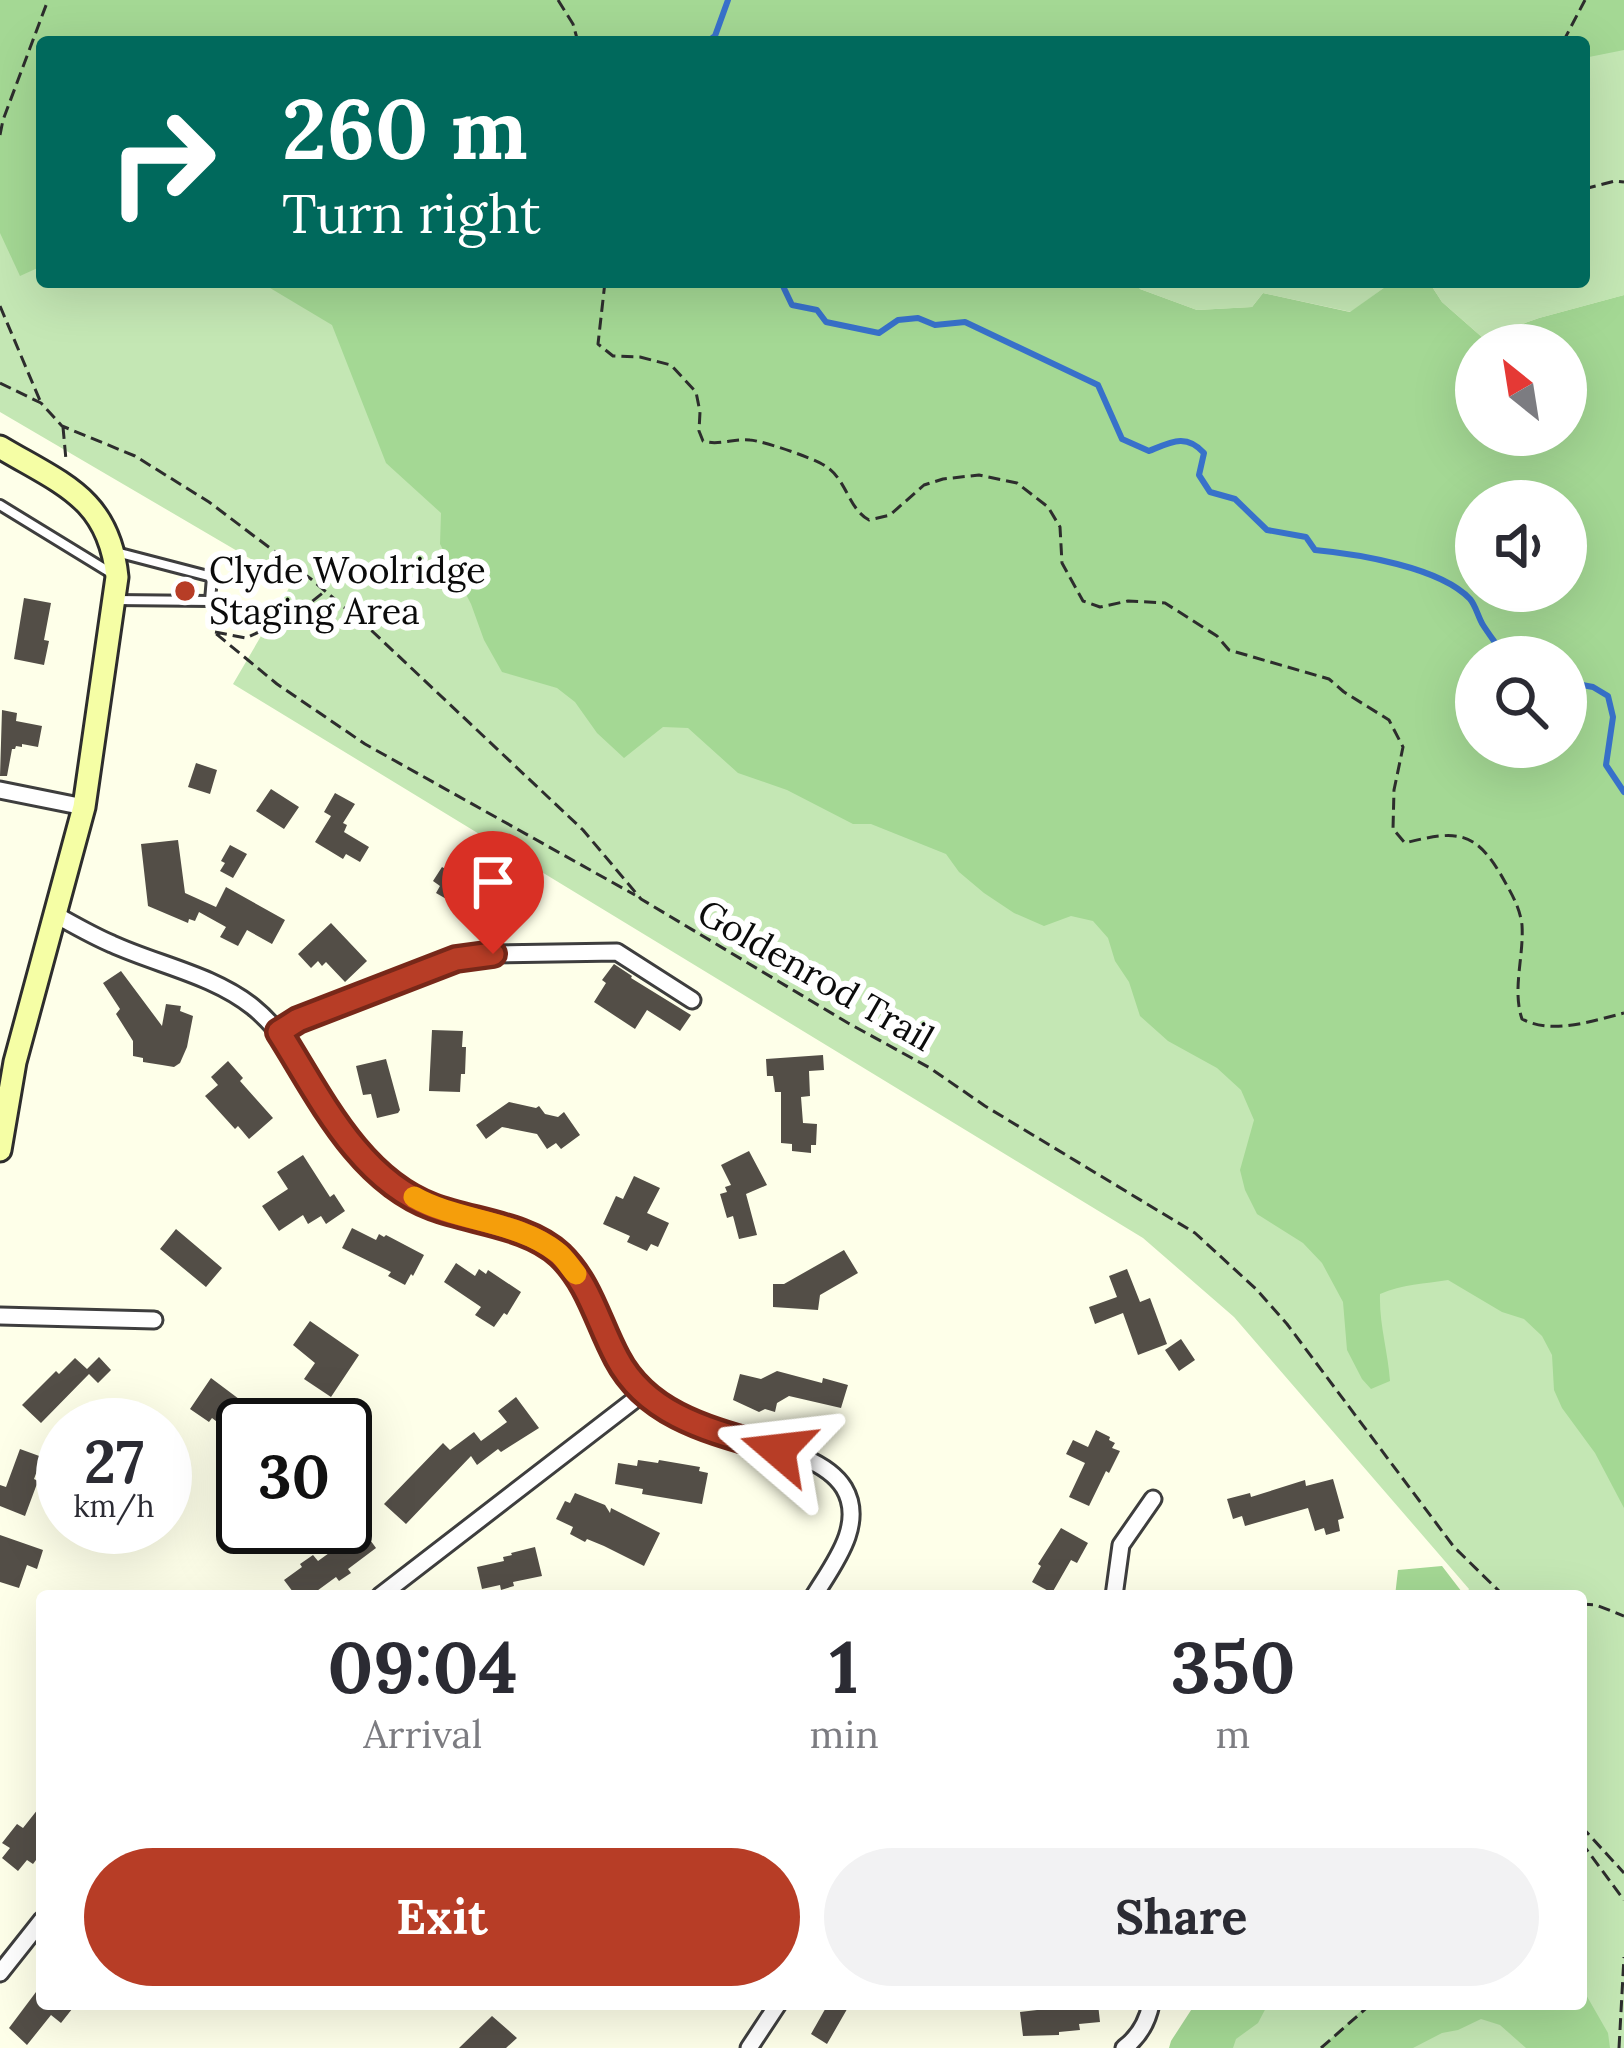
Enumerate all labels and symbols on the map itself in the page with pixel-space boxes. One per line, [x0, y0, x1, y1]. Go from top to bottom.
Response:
north arrow [1455, 324, 1587, 456]
place label: Clyde Woolridge Staging Area [209, 547, 486, 634]
marker: Clyde Woolridge Staging Area [172, 578, 198, 604]
pin [442, 831, 544, 954]
street label: Goldenrod Trail [690, 889, 942, 1061]
position arrow [715, 1387, 841, 1513]
speed limit sign: 30 [216, 1398, 372, 1554]

